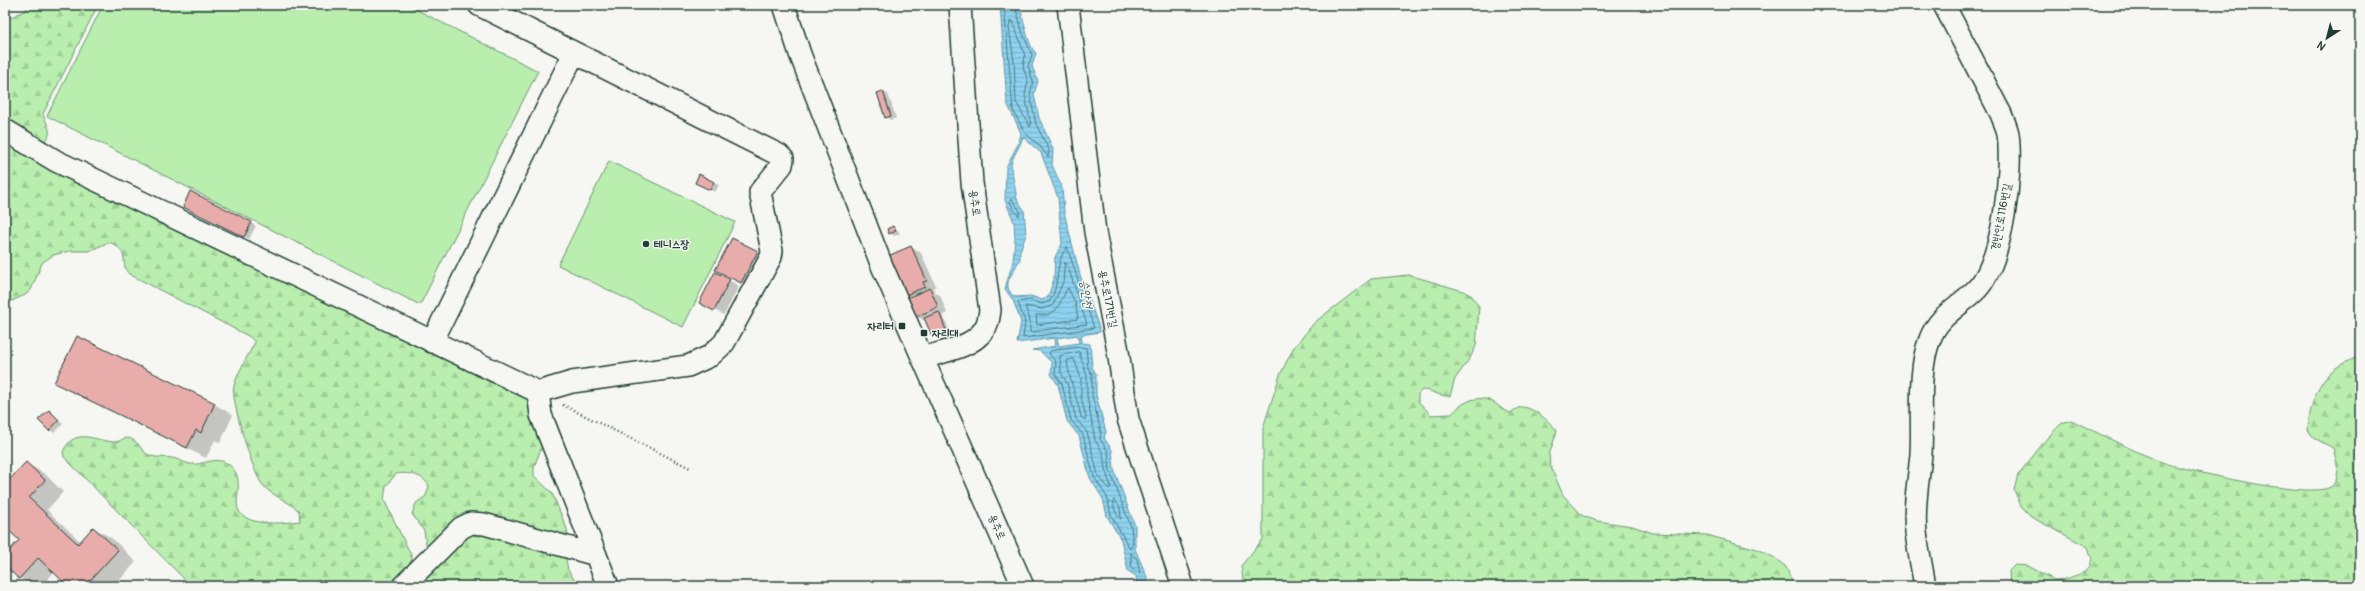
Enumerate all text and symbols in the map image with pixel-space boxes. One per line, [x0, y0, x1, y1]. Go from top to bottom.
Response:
north arrow [2307, 18, 2347, 58]
text: N [2314, 38, 2328, 53]
street label: 경반안로116번길 [1988, 182, 2014, 252]
street label: 용추로 [967, 189, 983, 217]
place label: 테니스장 [654, 238, 690, 251]
marker: 테니스장 [641, 239, 651, 249]
street label: 용추로171번길 [1096, 269, 1120, 329]
water label: 승안천 [1077, 279, 1096, 311]
place label: 자리터 [866, 320, 894, 333]
marker: 자리터 [897, 321, 907, 331]
place label: 자리대 [931, 327, 959, 340]
marker: 자리대 [919, 328, 929, 338]
street label: 용추로 [986, 512, 1008, 542]

